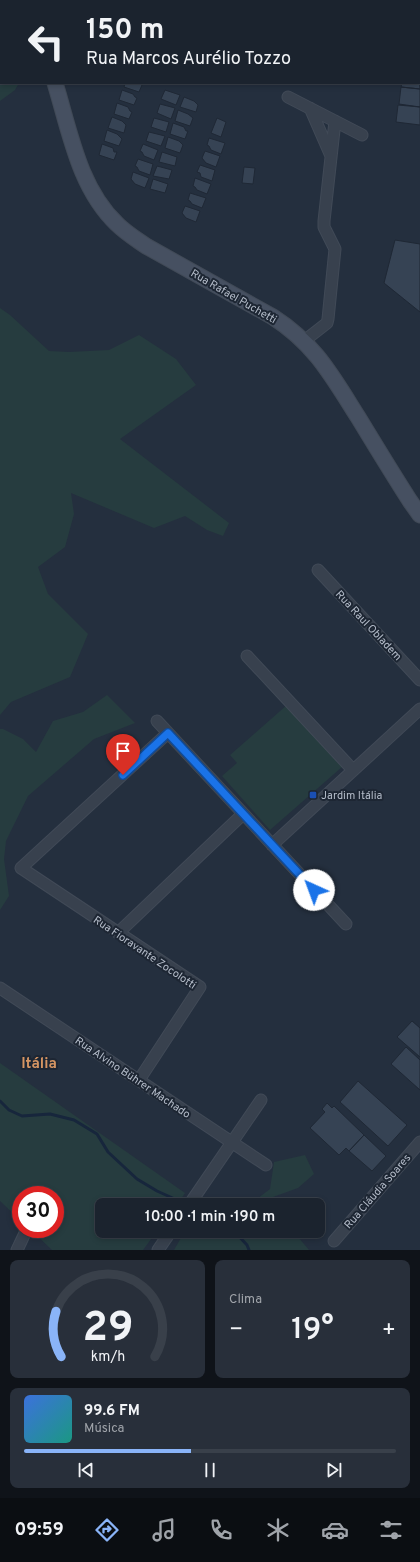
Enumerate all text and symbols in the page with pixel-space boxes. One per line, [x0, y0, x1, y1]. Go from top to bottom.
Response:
text: 150 m [86, 13, 164, 49]
icon: left [20, 16, 72, 68]
text: Rua Marcos Aurélio Tozzo [86, 48, 291, 71]
street label: Rua Rafael Puchetti [188, 267, 279, 327]
street label: Rua Raul Obladem [332, 588, 404, 664]
pin [106, 734, 140, 775]
icon: arrive [112, 740, 134, 762]
place label: Jardim Itália [321, 789, 383, 803]
marker: Jardim Itália [308, 790, 318, 800]
position arrow [293, 869, 335, 911]
street label: Rua Fioravante Zocolotti [90, 913, 199, 993]
street label: Rua Alvino Bührer Machado [72, 1034, 193, 1122]
district label: Itália [21, 1055, 57, 1074]
street label: Rua Cláudia Soares [341, 1151, 414, 1232]
speed limit sign: 30 [12, 1186, 64, 1238]
text: 10:00 · 1 min · 190 m [145, 1208, 275, 1227]
text: Clima [229, 1292, 262, 1308]
text: 29 [82, 1303, 133, 1356]
text: 19° [291, 1312, 334, 1349]
text: − [229, 1317, 243, 1344]
text: + [382, 1317, 396, 1344]
text: km/h [90, 1348, 125, 1366]
text: 99.6 FM [84, 1402, 140, 1421]
text: Música [84, 1421, 124, 1437]
icon: previous [75, 1459, 97, 1481]
icon: pause [199, 1459, 221, 1481]
icon: next [323, 1459, 345, 1481]
icon: directions [93, 1516, 121, 1544]
icon: music [150, 1516, 178, 1544]
icon: phone [207, 1516, 235, 1544]
icon: climate [264, 1516, 292, 1544]
icon: car [321, 1516, 349, 1544]
icon: filters [377, 1516, 405, 1544]
text: 09:59 [14, 1519, 64, 1542]

